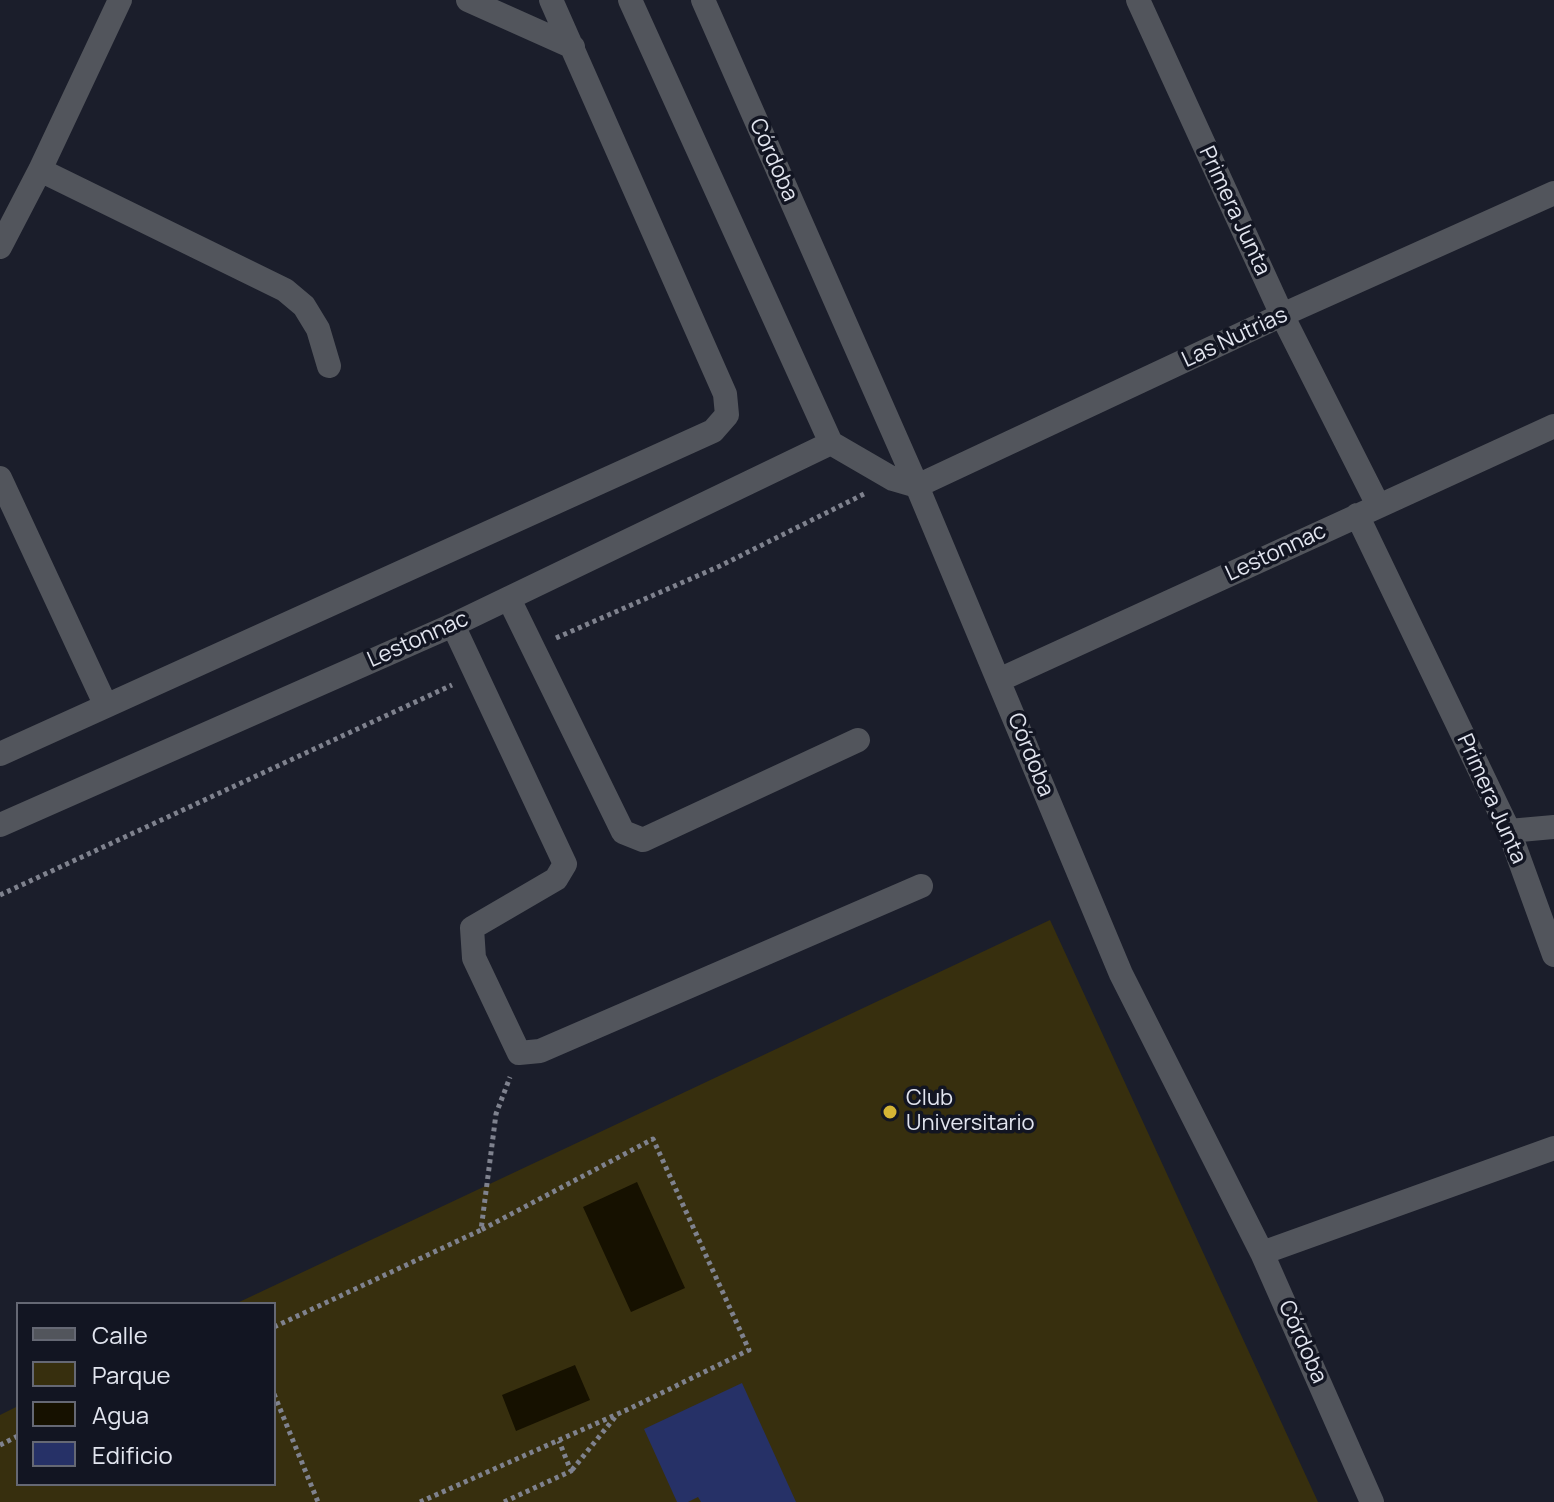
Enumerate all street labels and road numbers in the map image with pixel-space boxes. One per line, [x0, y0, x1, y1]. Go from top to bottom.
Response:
street label: Córdoba [743, 115, 803, 205]
street label: Primera Junta [1193, 142, 1275, 280]
street label: Las Nutrias [1178, 302, 1292, 374]
street label: Lestonnac [1222, 518, 1330, 588]
street label: Lestonnac [364, 606, 472, 674]
street label: Córdoba [1001, 709, 1059, 801]
street label: Primera Junta [1451, 730, 1531, 868]
street label: Córdoba [1272, 1297, 1332, 1387]

